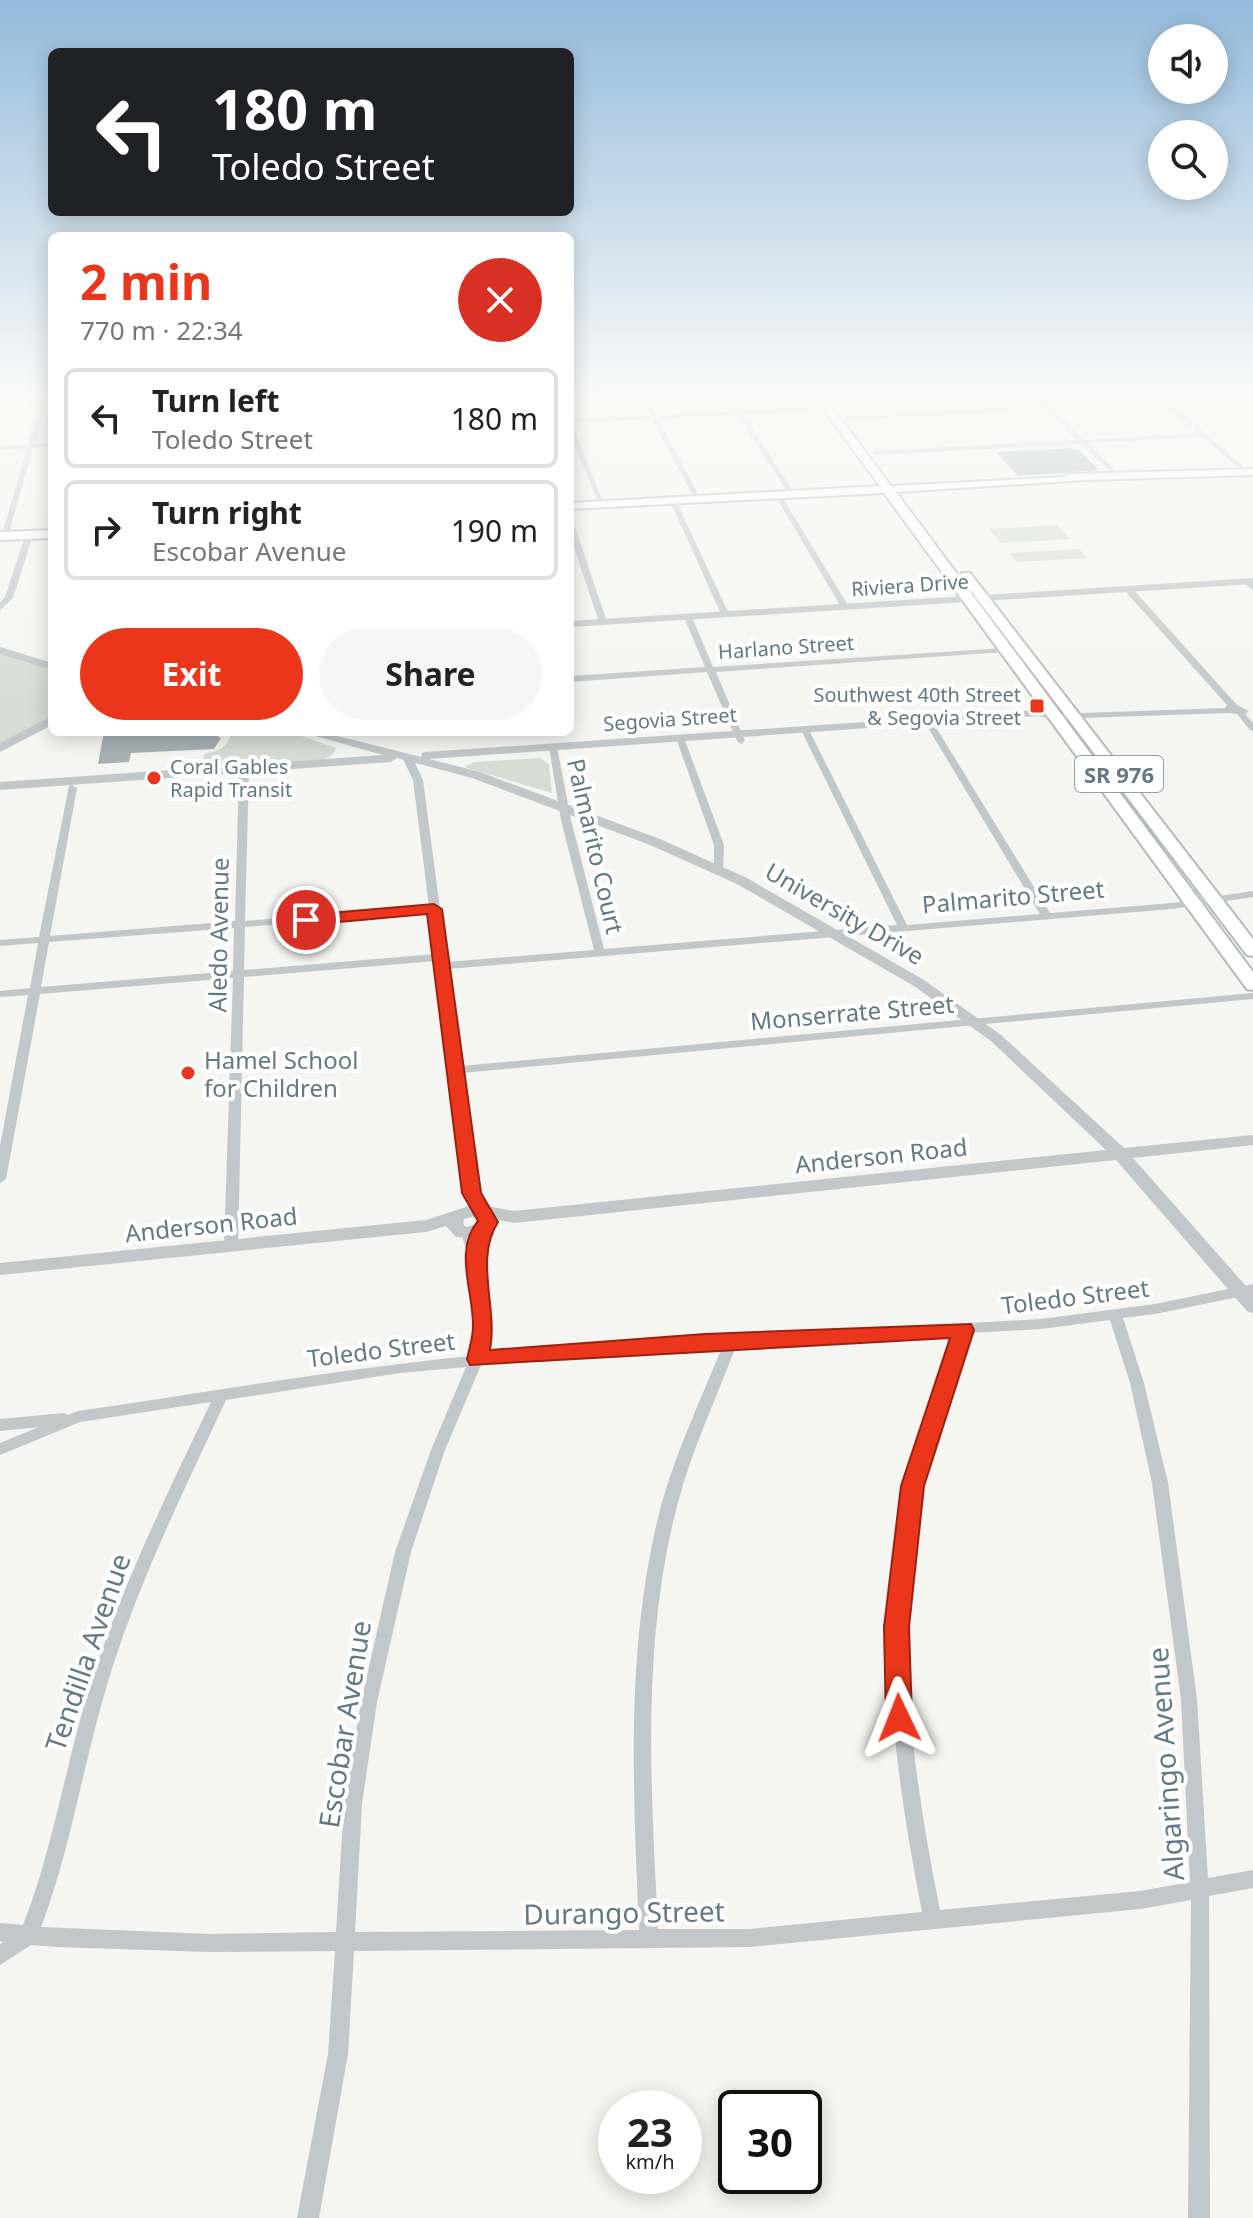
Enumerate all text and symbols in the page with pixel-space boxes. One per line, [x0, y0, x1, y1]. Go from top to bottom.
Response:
map controls [1148, 24, 1228, 200]
button: sound [1148, 24, 1228, 104]
text: 180 m [212, 70, 377, 146]
icon: left [80, 80, 184, 184]
button: search [1148, 120, 1228, 200]
text: Toledo Street [212, 142, 435, 191]
text: 2 min [80, 249, 212, 314]
button: close [458, 258, 542, 342]
text: 770 m · 22:34 [80, 312, 243, 348]
text: Turn left [152, 380, 280, 421]
icon: left [84, 396, 128, 440]
text: 180 m [451, 398, 538, 439]
text: Toledo Street [152, 421, 313, 457]
text: Turn right [152, 492, 302, 533]
icon: right [84, 508, 128, 552]
text: 190 m [451, 510, 538, 551]
text: Escobar Avenue [152, 533, 346, 569]
street label: Riviera Drive [850, 567, 970, 603]
button: Exit [80, 628, 303, 720]
button: Share [319, 628, 542, 720]
street label: Harlano Street [717, 629, 855, 665]
place label: Southwest 40th Street & Segovia Street [813, 681, 1021, 731]
marker: Southwest 40th Street & Segovia Street [1028, 697, 1046, 715]
street label: Segovia Street [602, 701, 738, 737]
place label: Coral Gables Rapid Transit [170, 753, 292, 803]
street label: Palmarito Court [560, 755, 632, 937]
road number: SR 976 [1075, 756, 1163, 792]
marker: Coral Gables Rapid Transit [145, 769, 163, 787]
street label: University Drive [759, 854, 931, 972]
street label: Aledo Avenue [200, 857, 236, 1013]
street label: Palmarito Street [921, 872, 1106, 920]
pin [272, 886, 340, 954]
icon: arrive [284, 898, 328, 942]
street label: Monserrate Street [749, 987, 956, 1037]
place label: Hamel School for Children [204, 1043, 358, 1104]
marker: Hamel School for Children [179, 1064, 197, 1082]
street label: Anderson Road [793, 1130, 969, 1180]
street label: Anderson Road [123, 1199, 299, 1249]
street label: Toledo Street [999, 1271, 1151, 1321]
street label: Toledo Street [305, 1324, 457, 1374]
street label: Tendilla Avenue [35, 1548, 139, 1756]
street label: Escobar Avenue [309, 1618, 379, 1830]
street label: Algaringo Avenue [1138, 1646, 1192, 1882]
position arrow [857, 1676, 941, 1760]
street label: Durango Street [523, 1891, 725, 1933]
speed limit sign: 30 [718, 2090, 822, 2194]
text: 23 [627, 2104, 673, 2159]
text: km/h [625, 2148, 675, 2175]

